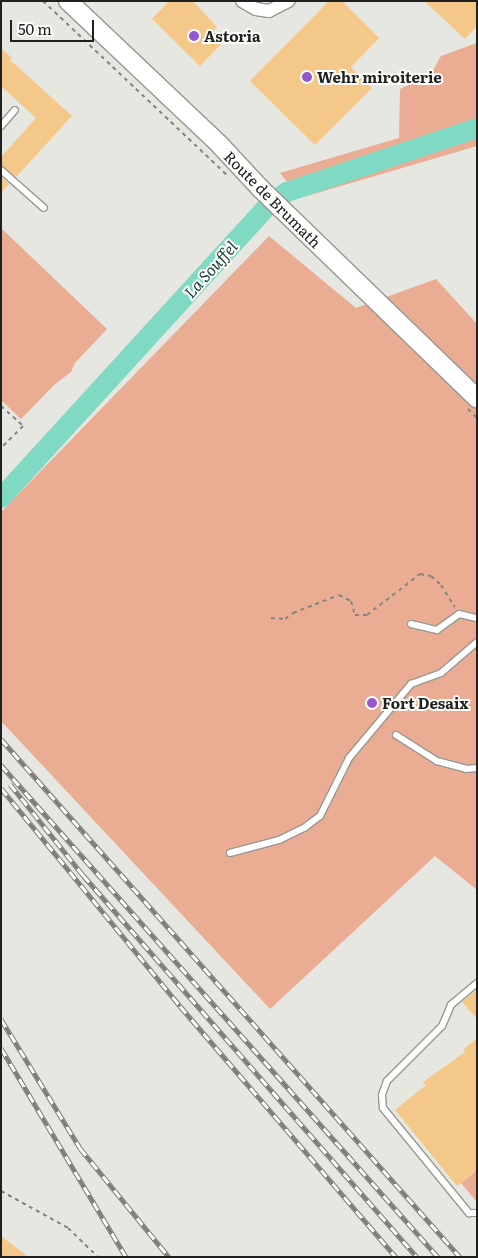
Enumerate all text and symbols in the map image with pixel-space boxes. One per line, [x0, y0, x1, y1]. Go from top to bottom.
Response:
scale bar [12, 10, 96, 42]
text: 50 m [18, 17, 52, 40]
place label: Astoria [204, 27, 261, 45]
marker: Astoria [188, 30, 200, 42]
place label: Wehr miroiterie [317, 68, 442, 86]
marker: Wehr miroiterie [301, 71, 313, 83]
street label: Route de Brumath [221, 147, 325, 251]
water label: La Souffel [180, 237, 240, 301]
place label: Fort Desaix [382, 694, 468, 712]
marker: Fort Desaix [366, 697, 378, 709]

